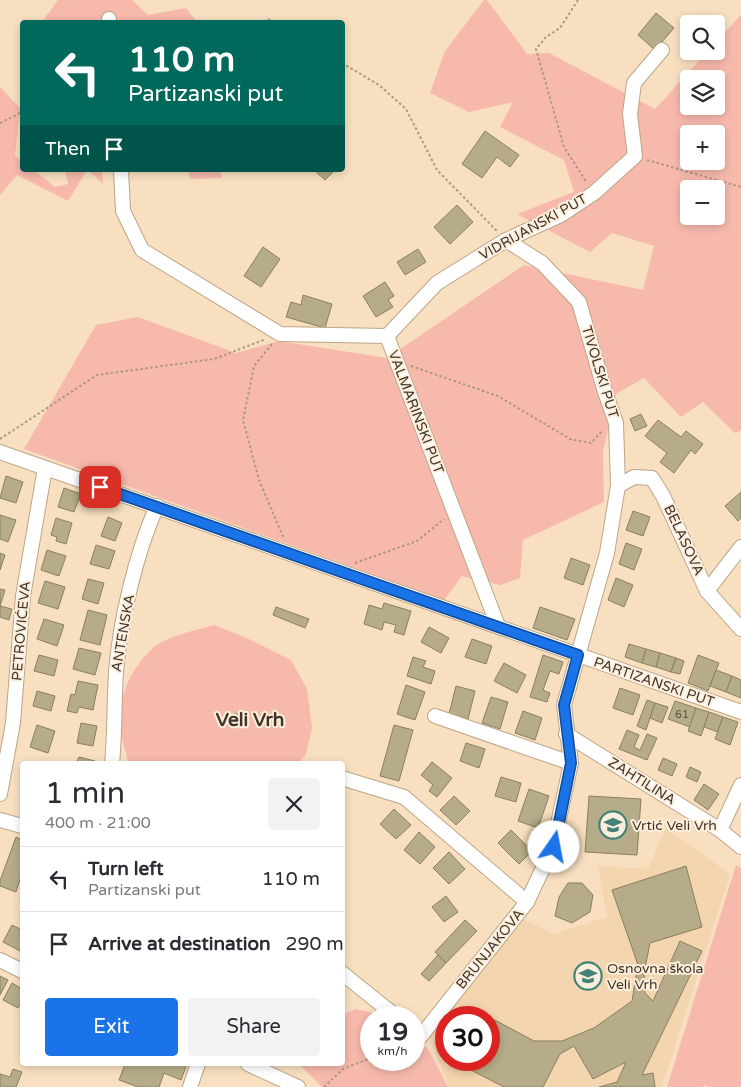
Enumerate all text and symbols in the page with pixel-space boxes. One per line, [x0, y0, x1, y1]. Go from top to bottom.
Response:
map controls [680, 15, 725, 225]
button: search [680, 15, 725, 60]
text: 110 m [128, 39, 235, 81]
icon: left [45, 40, 110, 105]
button: layers [680, 70, 725, 115]
text: Partizanski put [128, 81, 283, 107]
button: + [680, 125, 725, 170]
icon: arrive [100, 135, 128, 163]
text: Then [45, 138, 90, 160]
button: − [680, 180, 725, 225]
street label: VIDRIJANSKI PUT [476, 190, 590, 264]
street label: TIVOLSKI PUT [578, 324, 622, 421]
street label: VALMARINSKI PUT [385, 348, 448, 477]
pin [79, 466, 121, 508]
icon: arrive [86, 473, 114, 501]
street label: BELASOVA [660, 502, 708, 578]
street label: PETROVIĆEVA [8, 580, 34, 682]
street label: ANTENSKA [108, 593, 138, 673]
street label: PARTIZANSKI PUT [591, 653, 717, 711]
house number: 61 [675, 708, 689, 721]
district label: Veli Vrh [216, 709, 284, 731]
street label: ZAHTILINA [605, 754, 679, 808]
text: 1 min [45, 775, 125, 812]
button: close [268, 778, 320, 830]
school or university icon: Vrtić Veli Vrh [598, 810, 628, 840]
text: 400 m · 21:00 [45, 813, 151, 833]
place label: Vrtić Veli Vrh [632, 817, 717, 834]
position arrow [527, 820, 579, 872]
text: Turn left [88, 858, 164, 880]
icon: left [45, 865, 73, 893]
text: 110 m [262, 868, 320, 890]
text: Partizanski put [88, 880, 201, 900]
street label: BRUNJAKOVA [453, 906, 527, 992]
icon: arrive [45, 930, 73, 958]
text: Arrive at destination [88, 933, 271, 955]
text: 290 m [286, 933, 344, 955]
place label: Osnovna škola Veli Vrh [607, 960, 704, 993]
school or university icon: Osnovna škola Veli Vrh [573, 961, 603, 991]
button: Exit [45, 998, 178, 1056]
button: Share [188, 998, 320, 1056]
speed limit sign: 30 [435, 1006, 500, 1071]
text: 19 [377, 1017, 408, 1047]
text: km/h [377, 1044, 408, 1058]

